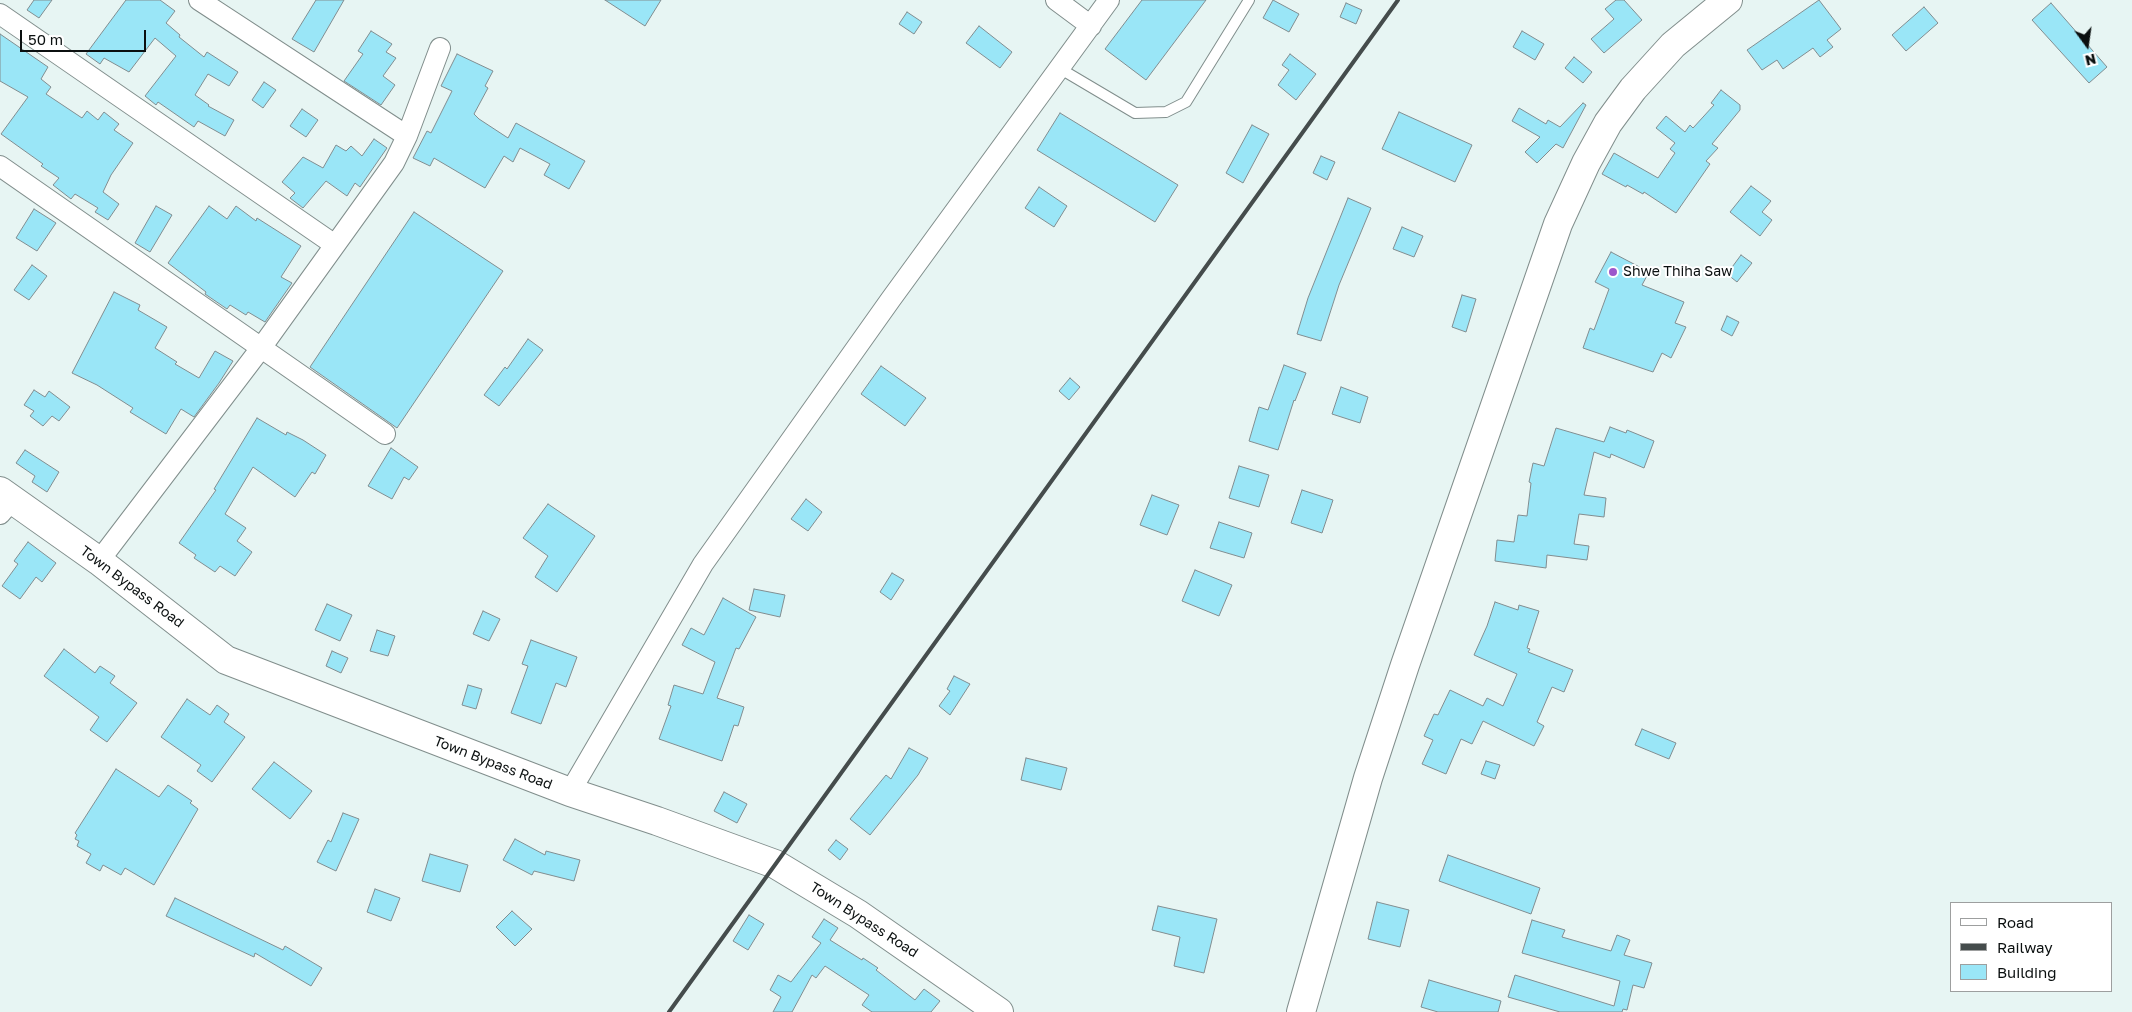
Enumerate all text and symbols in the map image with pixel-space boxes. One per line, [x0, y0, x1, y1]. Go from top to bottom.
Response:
scale bar [22, 20, 149, 52]
north arrow [2062, 20, 2112, 70]
text: 50 m [28, 30, 63, 48]
text: N [2084, 51, 2098, 70]
place label: Shwe Thiha Saw [1623, 264, 1732, 280]
marker: Shwe Thiha Saw [1607, 266, 1619, 278]
street label: Town Bypass Road [77, 543, 187, 631]
street label: Town Bypass Road [431, 733, 555, 793]
street label: Town Bypass Road [807, 879, 921, 961]
legend [1950, 902, 2112, 992]
text: Road [1997, 913, 2034, 931]
text: Railway [1997, 938, 2053, 956]
text: Building [1997, 963, 2057, 981]

